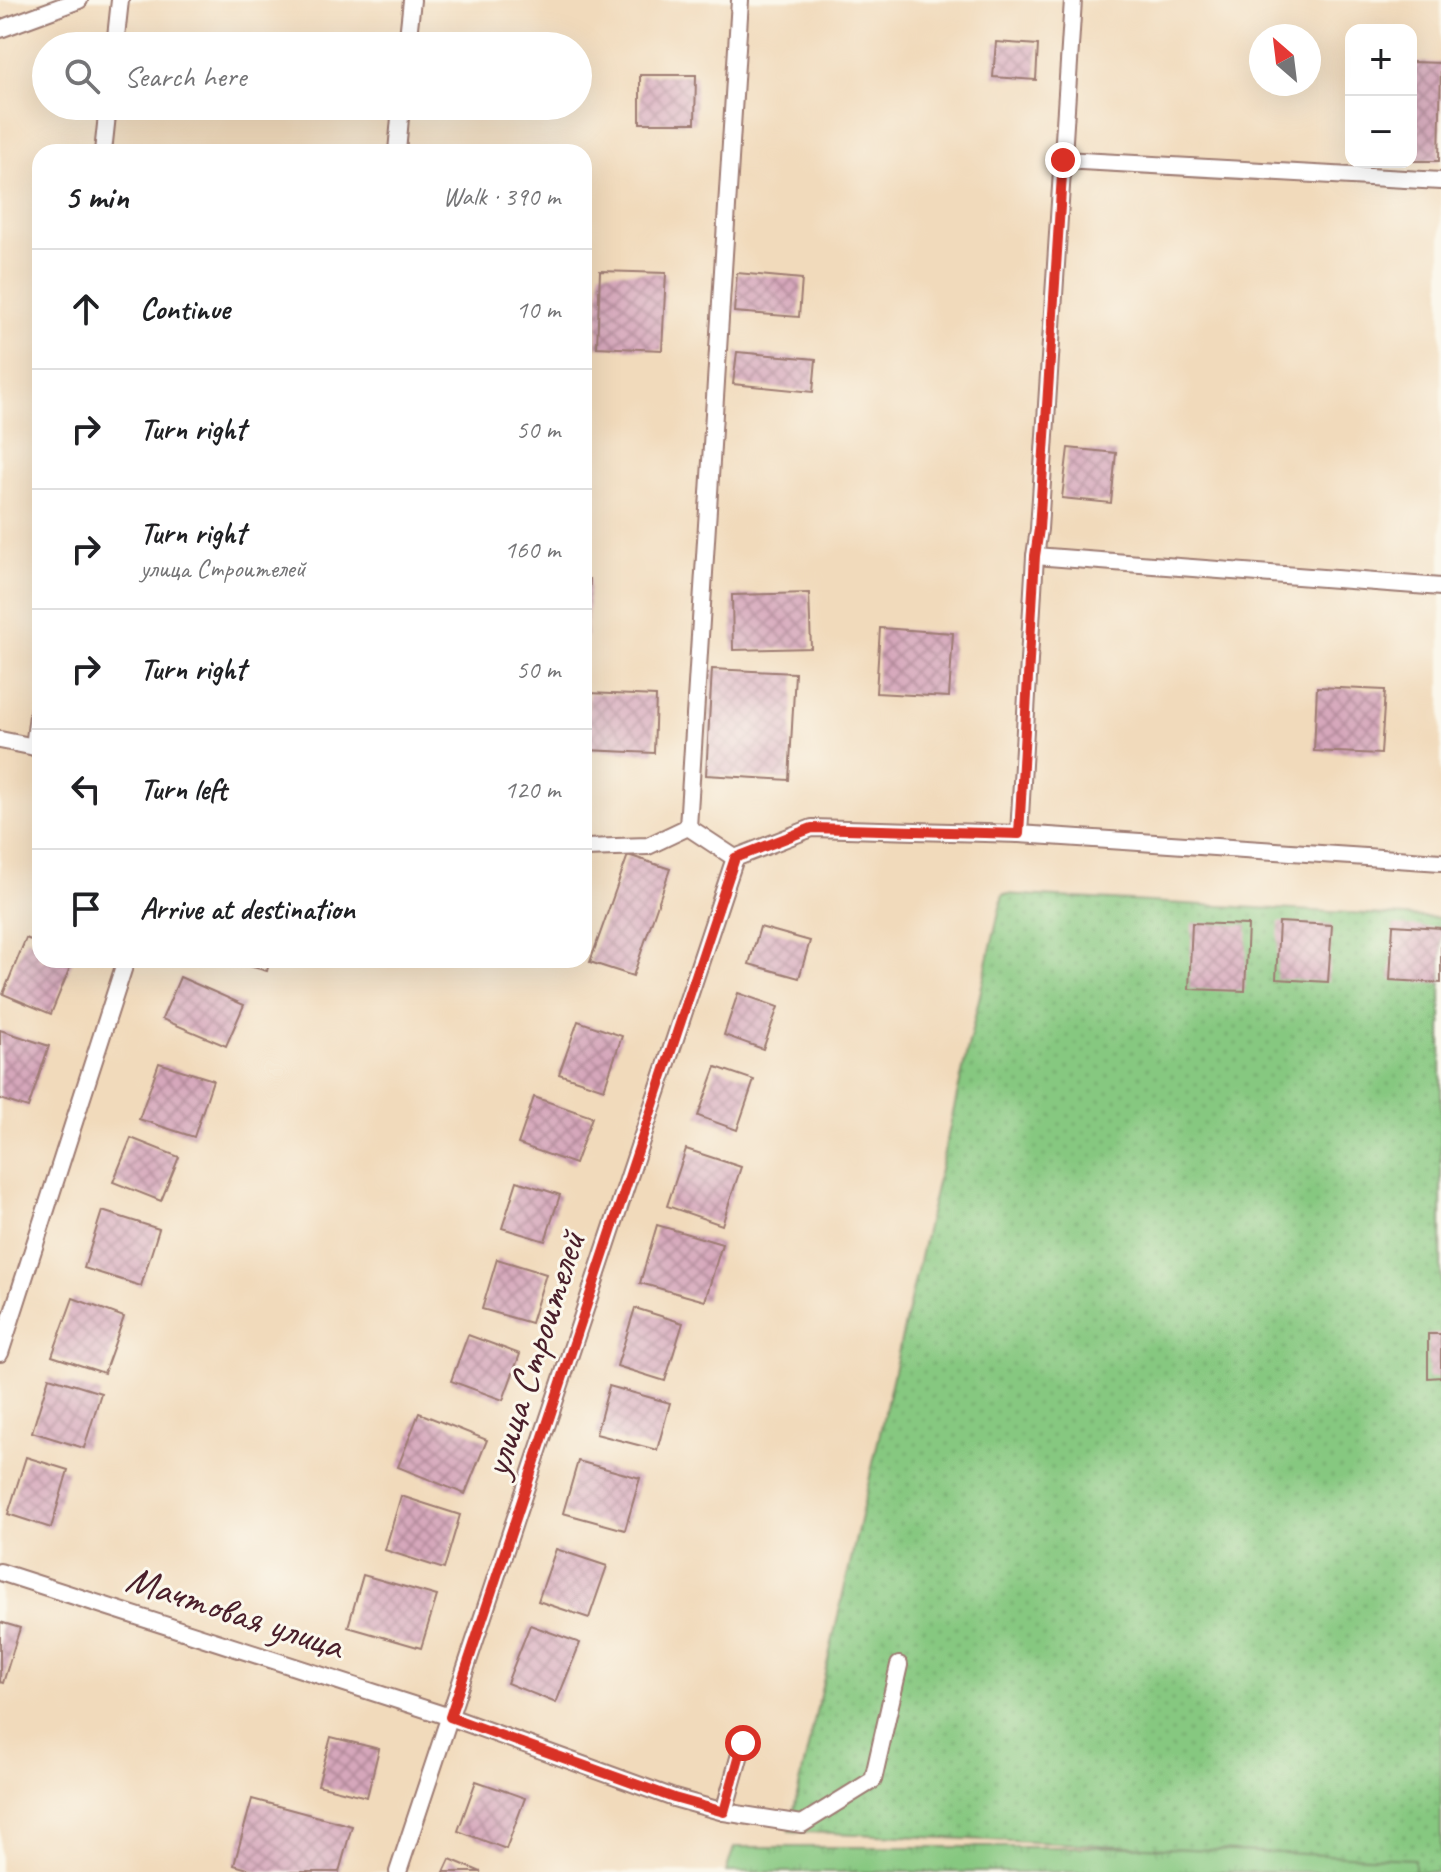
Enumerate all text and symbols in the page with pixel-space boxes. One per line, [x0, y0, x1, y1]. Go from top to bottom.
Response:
north arrow [1249, 24, 1321, 96]
map controls [1345, 24, 1417, 168]
button: + [1345, 24, 1417, 96]
search box [32, 32, 592, 120]
icon: search [60, 54, 104, 98]
text: Search here [124, 57, 246, 95]
button: − [1345, 96, 1417, 168]
route end [1045, 142, 1081, 178]
text: 5 min [64, 175, 129, 218]
text: Walk · 390 m [443, 180, 560, 213]
icon: ahead [64, 287, 108, 331]
text: Continue [140, 290, 230, 328]
text: 10 m [516, 293, 560, 326]
icon: right [64, 407, 108, 451]
text: Turn right [140, 410, 245, 448]
text: 50 m [516, 413, 560, 446]
text: Turn right [140, 514, 245, 552]
icon: right [64, 527, 108, 571]
text: 160 m [504, 533, 560, 566]
text: улица Строителей [140, 552, 306, 585]
icon: right [64, 647, 108, 691]
text: Turn right [140, 650, 245, 688]
text: 50 m [516, 653, 560, 686]
icon: left [64, 767, 108, 811]
text: Turn left [140, 770, 227, 808]
text: 120 m [504, 773, 560, 806]
icon: arrive [64, 887, 108, 931]
text: Arrive at destination [140, 890, 355, 928]
street label: улица Строителей [470, 1223, 598, 1485]
street label: Мачтовая улица [120, 1553, 352, 1671]
route start [725, 1725, 761, 1761]

